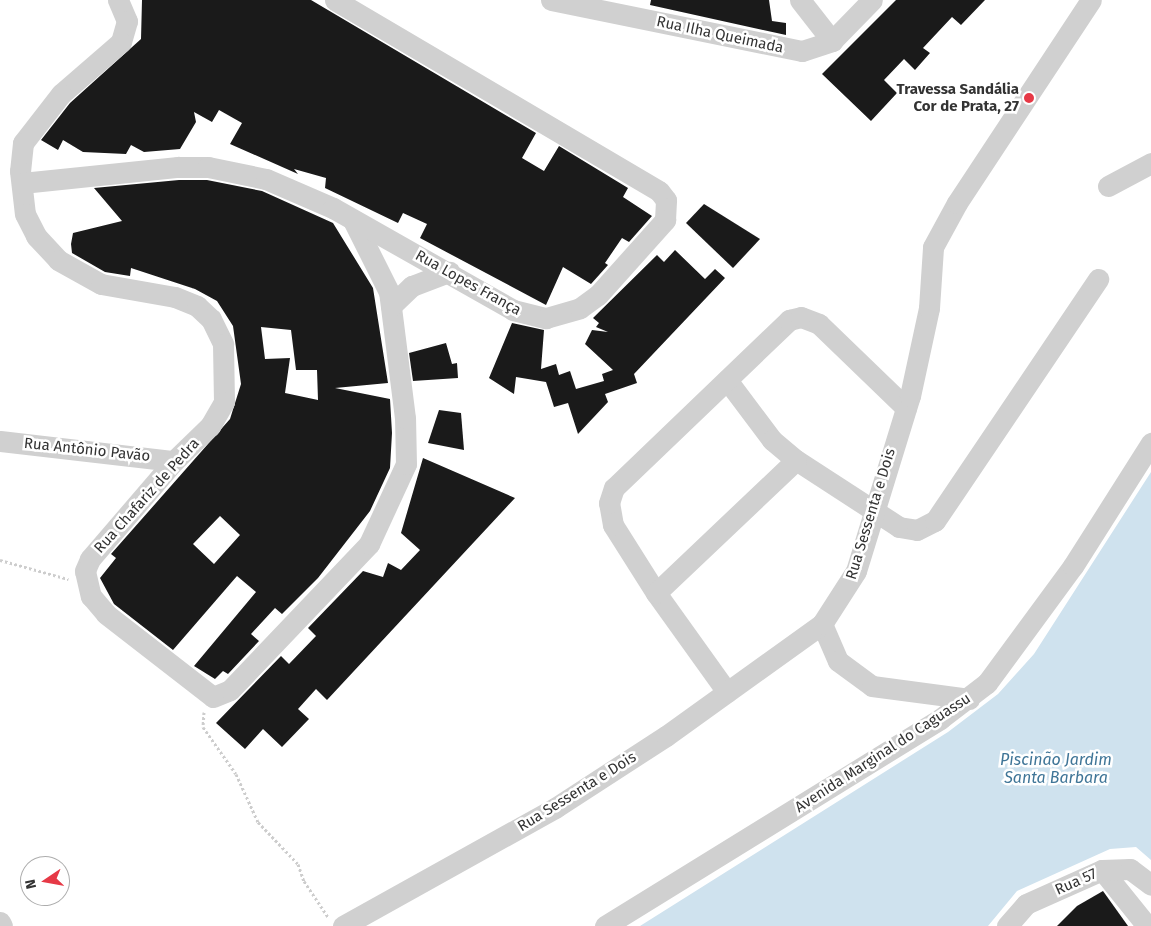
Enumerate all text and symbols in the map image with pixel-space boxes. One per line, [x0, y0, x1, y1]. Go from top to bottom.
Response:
street label: Rua Ilha Queimada [655, 13, 785, 57]
place label: Travessa Sandália Cor de Prata, 27 [897, 80, 1019, 115]
marker: Travessa Sandália Cor de Prata, 27 [1023, 92, 1035, 104]
street label: Rua Lopes França [412, 247, 524, 319]
street label: Rua Antônio Pavão [23, 434, 151, 466]
street label: Rua Chafariz de Pedra [91, 435, 203, 557]
street label: Rua Sessenta e Dois [842, 446, 900, 582]
street label: Avenida Marginal do Caguassu [792, 689, 974, 817]
street label: Rua Sessenta e Dois [514, 748, 640, 836]
water label: Piscinão Jardim Santa Barbara [1000, 750, 1112, 788]
north arrow [20, 856, 70, 906]
street label: Rua 57 [1052, 865, 1100, 899]
text: N [22, 878, 40, 890]

